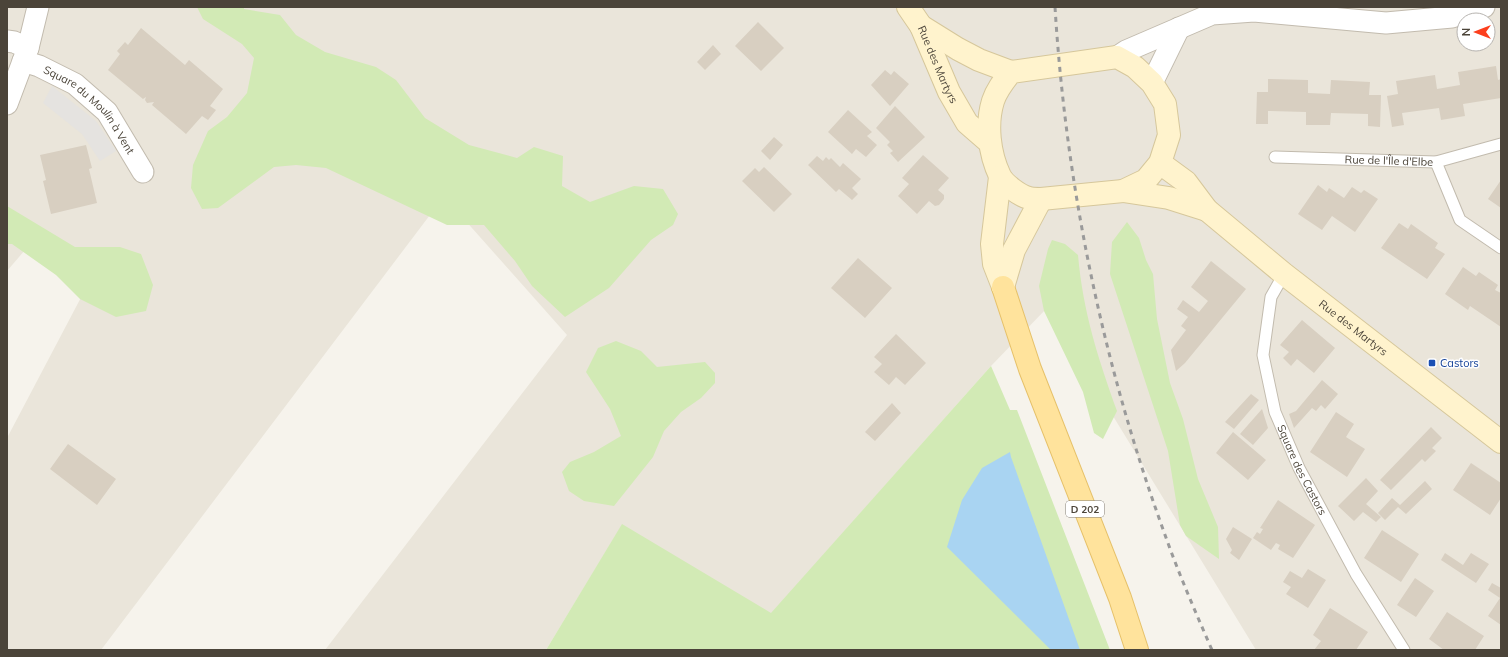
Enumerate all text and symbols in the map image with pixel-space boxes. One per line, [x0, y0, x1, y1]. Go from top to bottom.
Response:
north arrow [1456, 12, 1496, 52]
street label: Rue des Martyrs [915, 24, 961, 106]
text: N [1459, 28, 1473, 36]
street label: Square du Moulin à Vent [41, 62, 138, 157]
street label: Rue de l'Île d'Elbe [1345, 152, 1433, 169]
street label: Rue des Martyrs [1316, 297, 1391, 359]
place label: Castors [1440, 356, 1479, 370]
marker: Castors [1427, 358, 1437, 368]
street label: Square des Castors [1274, 422, 1330, 517]
road number: D 202 [1066, 501, 1104, 517]

